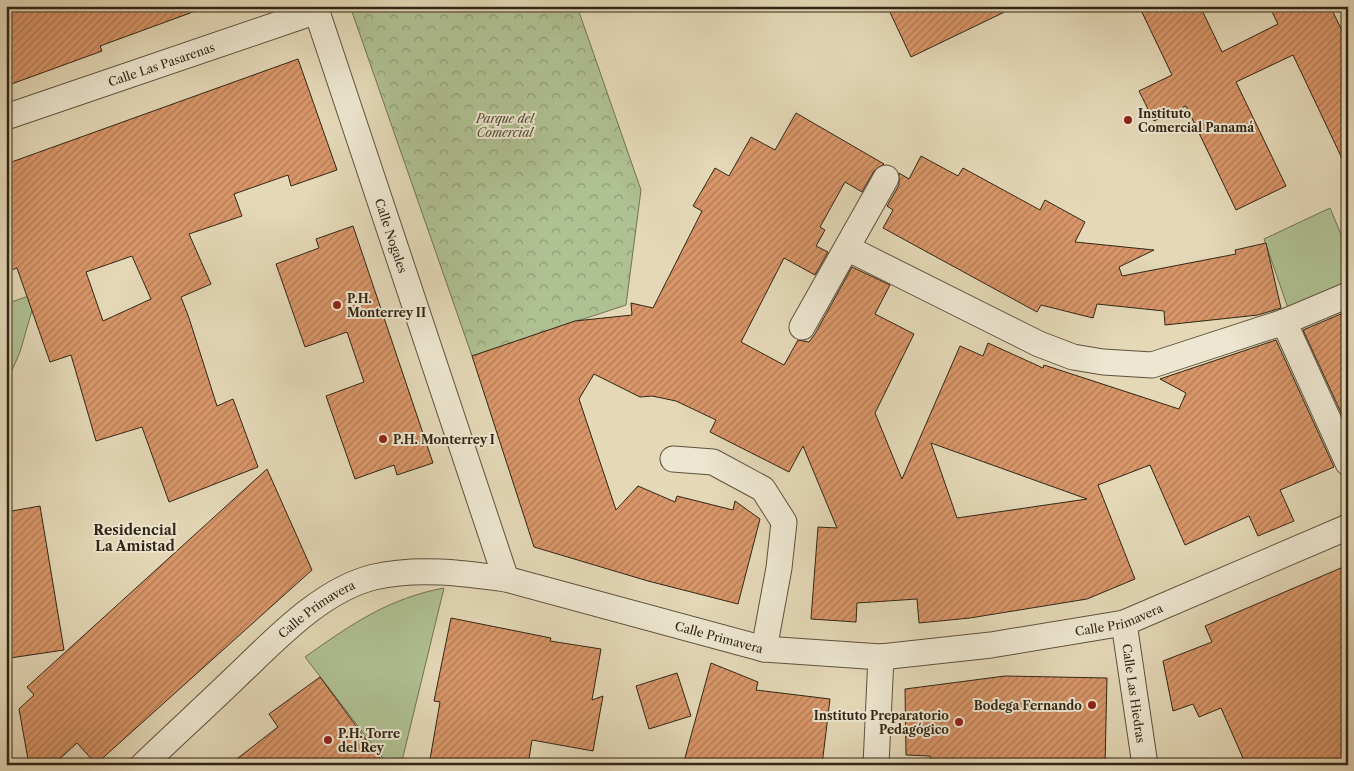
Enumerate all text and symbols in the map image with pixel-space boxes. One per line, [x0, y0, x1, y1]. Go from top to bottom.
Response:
street label: Calle Las Pasarenas [106, 39, 217, 89]
place label: Instituto Comercial Panamá [1138, 106, 1255, 135]
park label: Parque del Comercial [475, 111, 535, 140]
marker: Instituto Comercial Panamá [1122, 114, 1134, 126]
street label: Calle Nogales [372, 196, 411, 275]
place label: P.H. Monterrey II [347, 291, 426, 320]
marker: P.H. Monterrey II [331, 299, 343, 311]
place label: P.H. Monterrey I [393, 432, 495, 447]
marker: P.H. Monterrey I [377, 433, 389, 445]
district label: Residencial La Amistad [93, 521, 177, 555]
street label: Calle Primavera [275, 576, 358, 641]
street label: Calle Primavera [1074, 600, 1165, 639]
street label: Calle Primavera [673, 618, 766, 656]
street label: Calle Las Hiedras [1120, 643, 1149, 744]
place label: Bodega Fernando [974, 698, 1082, 713]
marker: Bodega Fernando [1086, 699, 1098, 711]
place label: Instituto Preparatorio Pedagógico [814, 708, 949, 737]
marker: Instituto Preparatorio Pedagógico [953, 716, 965, 728]
place label: P.H. Torre del Rey [338, 726, 400, 755]
marker: P.H. Torre del Rey [322, 734, 334, 746]

